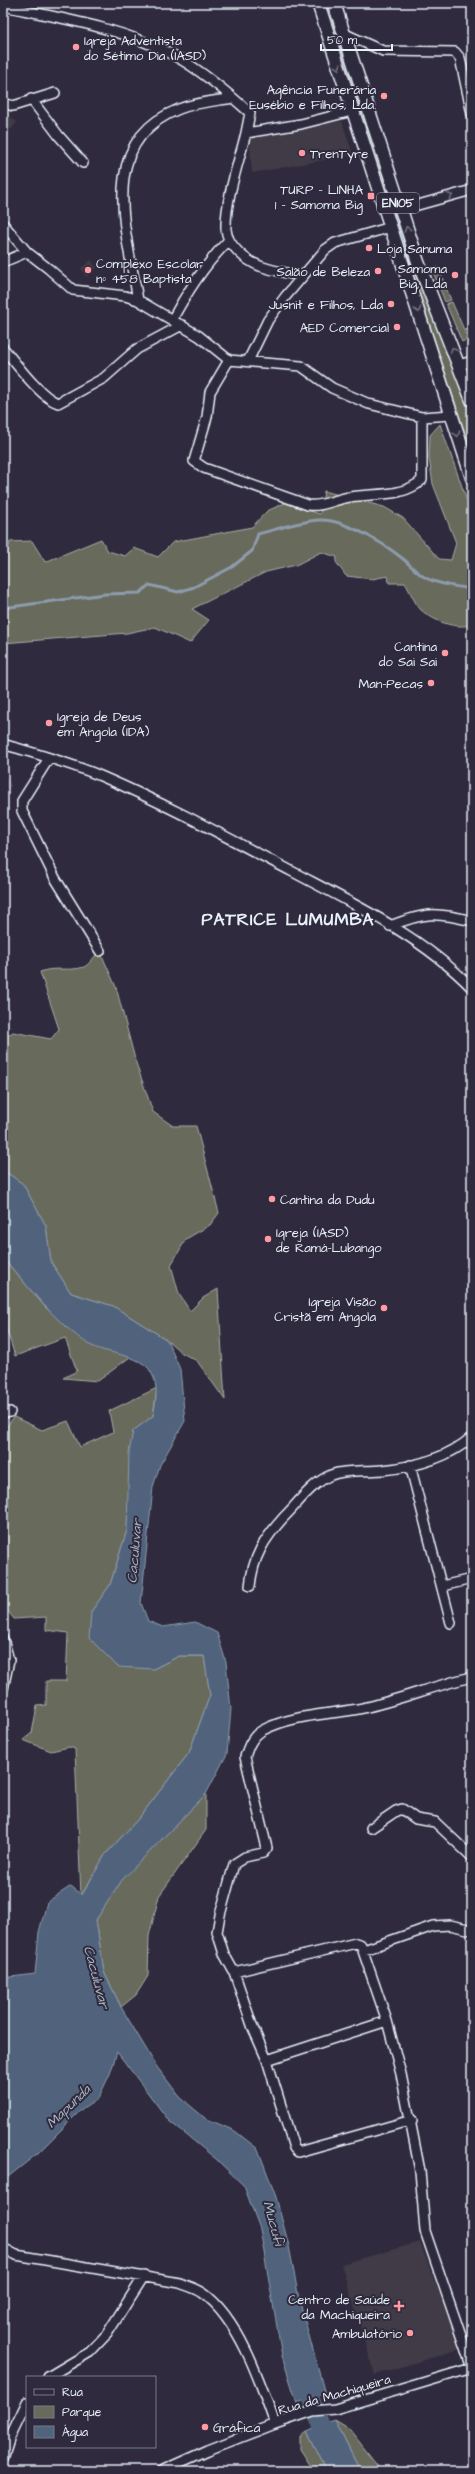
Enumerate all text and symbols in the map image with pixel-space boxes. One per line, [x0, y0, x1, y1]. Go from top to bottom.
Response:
scale bar [321, 26, 392, 52]
place label: Igreja Adventista do Sétimo Dia (IASD) [84, 32, 207, 65]
text: 50 m [327, 32, 358, 49]
marker: Igreja Adventista do Sétimo Dia (IASD) [71, 42, 81, 52]
one-way arrow [334, 63, 342, 70]
place label: Agência Funerária Eusébio e Filhos, Lda. [249, 81, 376, 114]
marker: Agência Funerária Eusébio e Filhos, Lda. [379, 91, 389, 101]
place label: TrenTyre [310, 145, 368, 164]
marker: TrenTyre [297, 148, 307, 158]
place label: TURP - LINHA 1 - Samoma Big [275, 181, 364, 215]
marker: TURP - LINHA 1 - Samoma Big [366, 191, 376, 201]
one-way arrow [446, 192, 453, 201]
road number: EN105 [377, 193, 419, 213]
one-way arrow [403, 226, 411, 233]
place label: Loja Sanuma [377, 240, 453, 258]
marker: Loja Sanuma [364, 243, 374, 253]
place label: Complexo Escolar nº 458 Baptista [96, 255, 203, 288]
place label: Samoma Big, Lda [398, 260, 447, 294]
place label: Salão de Beleza [277, 263, 370, 281]
marker: Complexo Escolar nº 458 Baptista [83, 265, 93, 275]
marker: Salão de Beleza [373, 266, 383, 276]
marker: Samoma Big, Lda [450, 270, 460, 280]
place label: Jusnit e Filhos, Lda [269, 296, 383, 314]
marker: Jusnit e Filhos, Lda [386, 299, 396, 309]
one-way arrow [413, 307, 421, 314]
place label: AED Comercial [300, 319, 389, 337]
marker: AED Comercial [392, 322, 402, 332]
one-way arrow [450, 347, 458, 355]
one-way arrow [453, 430, 461, 437]
place label: Cantina do Sai Sai [379, 638, 437, 671]
marker: Cantina do Sai Sai [440, 648, 450, 658]
place label: Man-Pecas [358, 675, 423, 693]
marker: Man-Pecas [426, 678, 436, 688]
place label: Igreja de Deus em Angola (IDA) [57, 708, 150, 742]
marker: Igreja de Deus em Angola (IDA) [44, 718, 54, 728]
district label: PATRICE LUMUMBA [202, 908, 375, 932]
place label: Cantina da Dudu [280, 1191, 375, 1209]
marker: Cantina da Dudu [267, 1194, 277, 1204]
place label: Igreja (IASD) de Ramá-Lubango [276, 1224, 382, 1258]
marker: Igreja (IASD) de Ramá-Lubango [263, 1234, 273, 1244]
place label: Igreja Visão Cristã em Angola [274, 1293, 377, 1327]
marker: Igreja Visão Cristã em Angola [379, 1303, 389, 1313]
water label: Caculuvar [122, 1517, 148, 1584]
water label: Caculuvar [78, 1944, 114, 2012]
water label: Mapunda [42, 2080, 96, 2133]
water label: Mucufi [258, 2199, 289, 2249]
place label: Centro de Saúde da Machiqueira [288, 2291, 390, 2324]
marker: Centro de Saúde da Machiqueira [393, 2300, 405, 2312]
place label: Ambulatório [332, 2325, 403, 2343]
marker: Ambulatório [405, 2328, 415, 2338]
street label: Rua da Machiqueira [276, 2370, 393, 2420]
legend [26, 2376, 156, 2448]
text: Rua [62, 2384, 83, 2401]
text: Parque [62, 2404, 102, 2421]
place label: Gráfica [213, 2419, 261, 2437]
marker: Gráfica [200, 2422, 210, 2432]
text: Água [62, 2424, 88, 2442]

